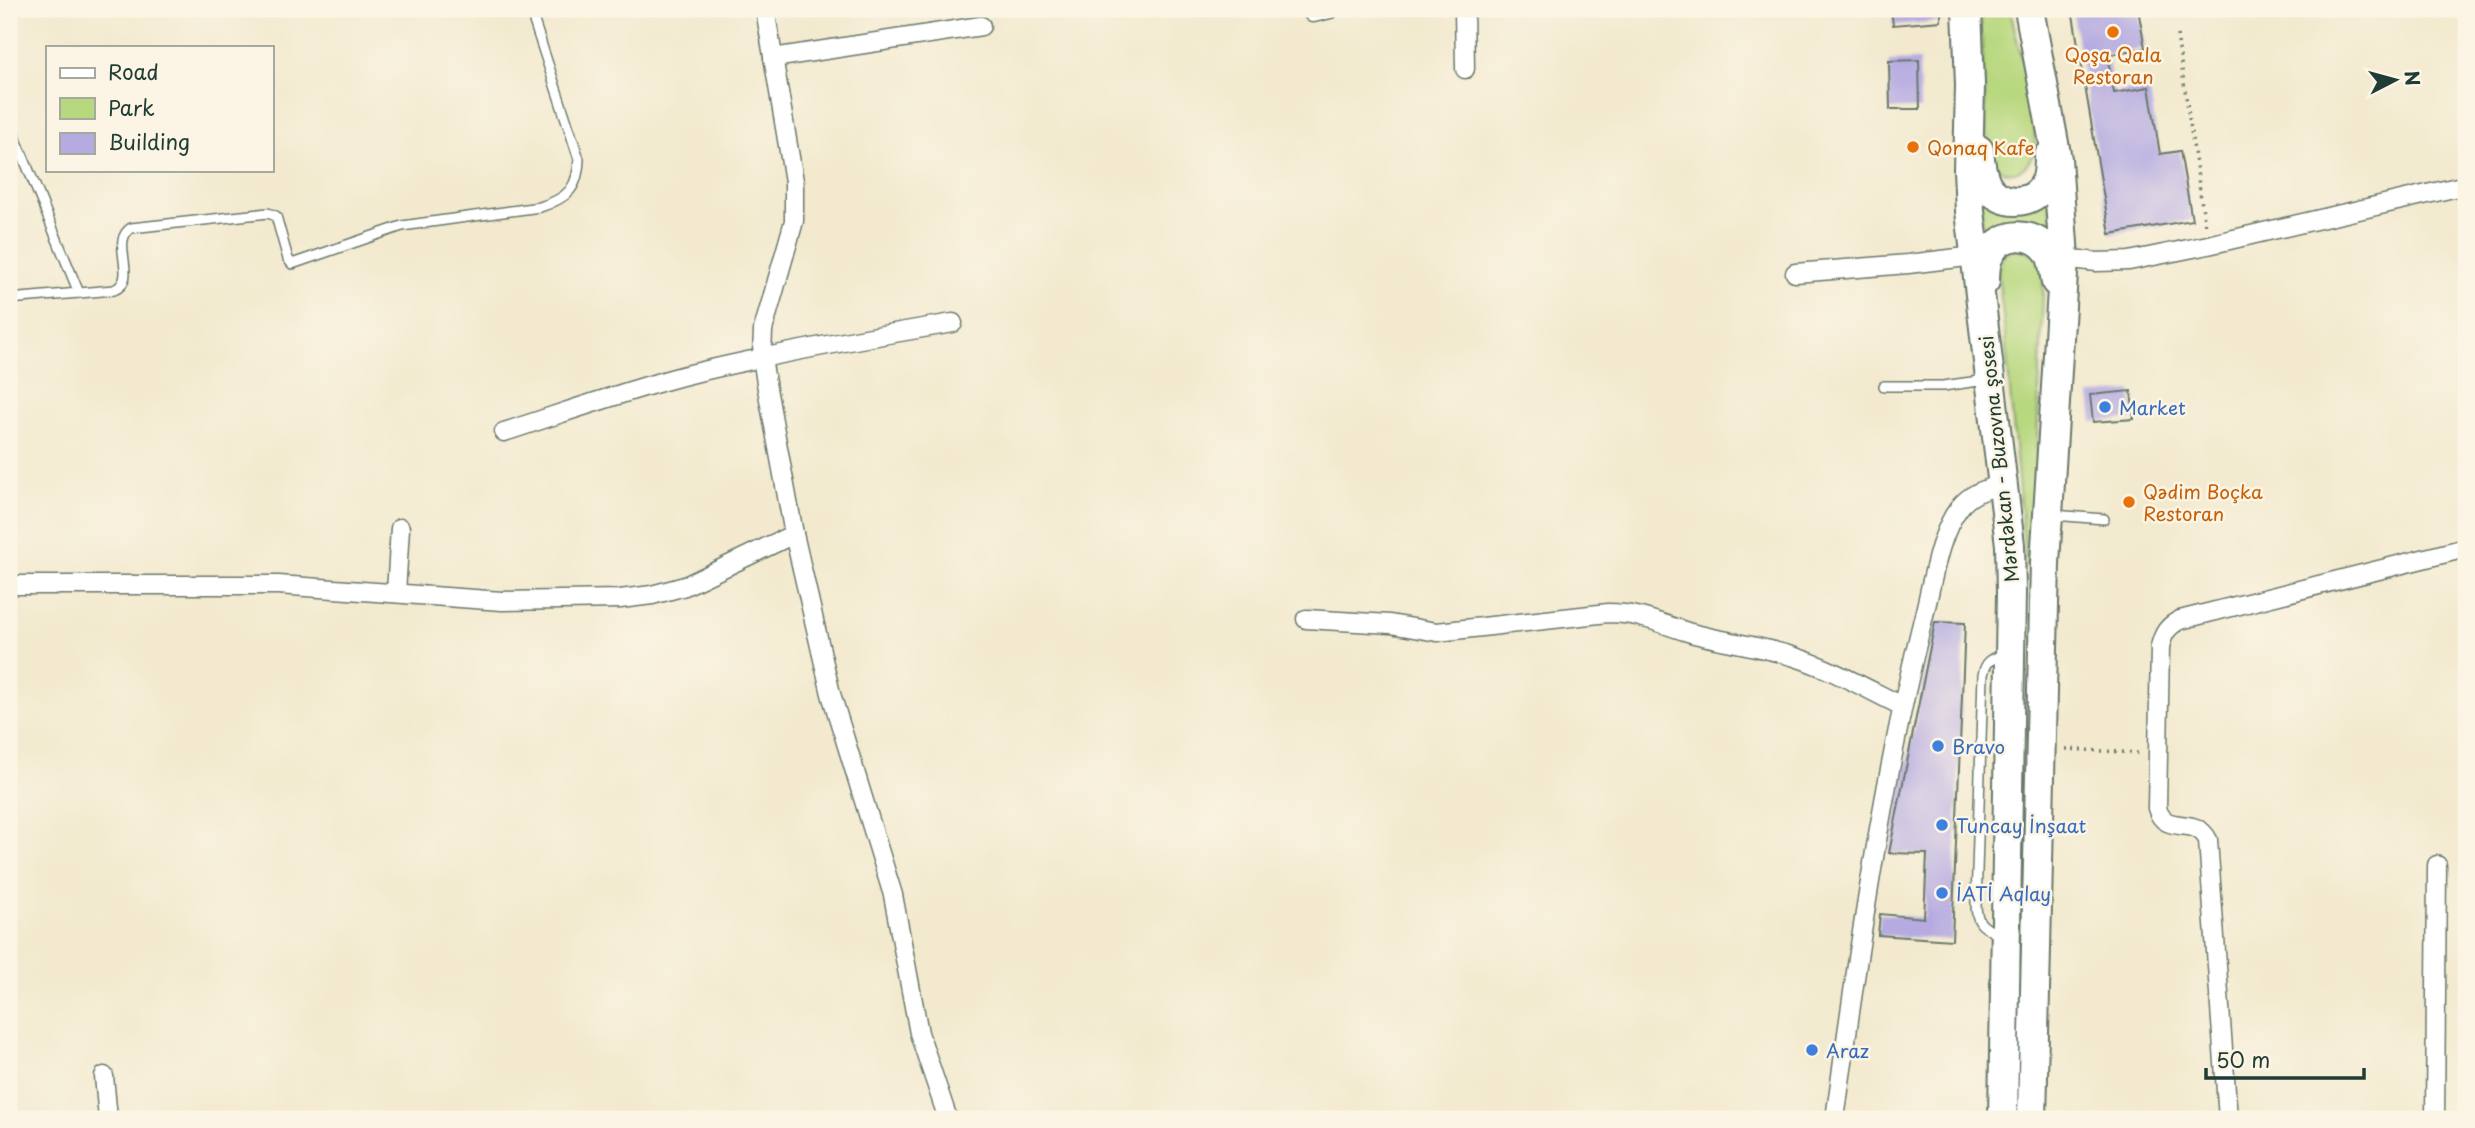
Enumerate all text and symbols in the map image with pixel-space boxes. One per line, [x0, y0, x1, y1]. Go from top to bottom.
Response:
marker: Qoşa Qala Restoran [2105, 24, 2121, 40]
place label: Qoşa Qala Restoran [2065, 40, 2162, 90]
legend [46, 46, 273, 172]
north arrow [2360, 46, 2430, 116]
text: Road [108, 55, 159, 87]
text: N [2398, 69, 2428, 87]
text: Park [108, 91, 155, 123]
text: Building [108, 125, 190, 157]
place label: Qonaq Kafe [1927, 133, 2035, 161]
marker: Qonaq Kafe [1905, 139, 1921, 155]
street label: Mərdəkan - Buzovna şosesi [1971, 334, 2025, 584]
place label: Market [2119, 393, 2186, 421]
marker: Market [2097, 399, 2113, 415]
place label: Qədim Boçka Restoran [2143, 477, 2263, 527]
marker: Qədim Boçka Restoran [2121, 494, 2137, 510]
place label: Bravo [1952, 732, 2005, 760]
marker: Bravo [1930, 738, 1946, 754]
place label: Tuncay İnşaat [1956, 811, 2087, 839]
marker: Tuncay İnşaat [1934, 817, 1950, 833]
place label: İATİ Aqlay [1956, 879, 2051, 907]
marker: İATİ Aqlay [1934, 885, 1950, 901]
place label: Araz [1826, 1036, 1869, 1064]
scale bar [2206, 1037, 2363, 1081]
marker: Araz [1804, 1042, 1820, 1058]
text: 50 m [2216, 1043, 2270, 1075]

